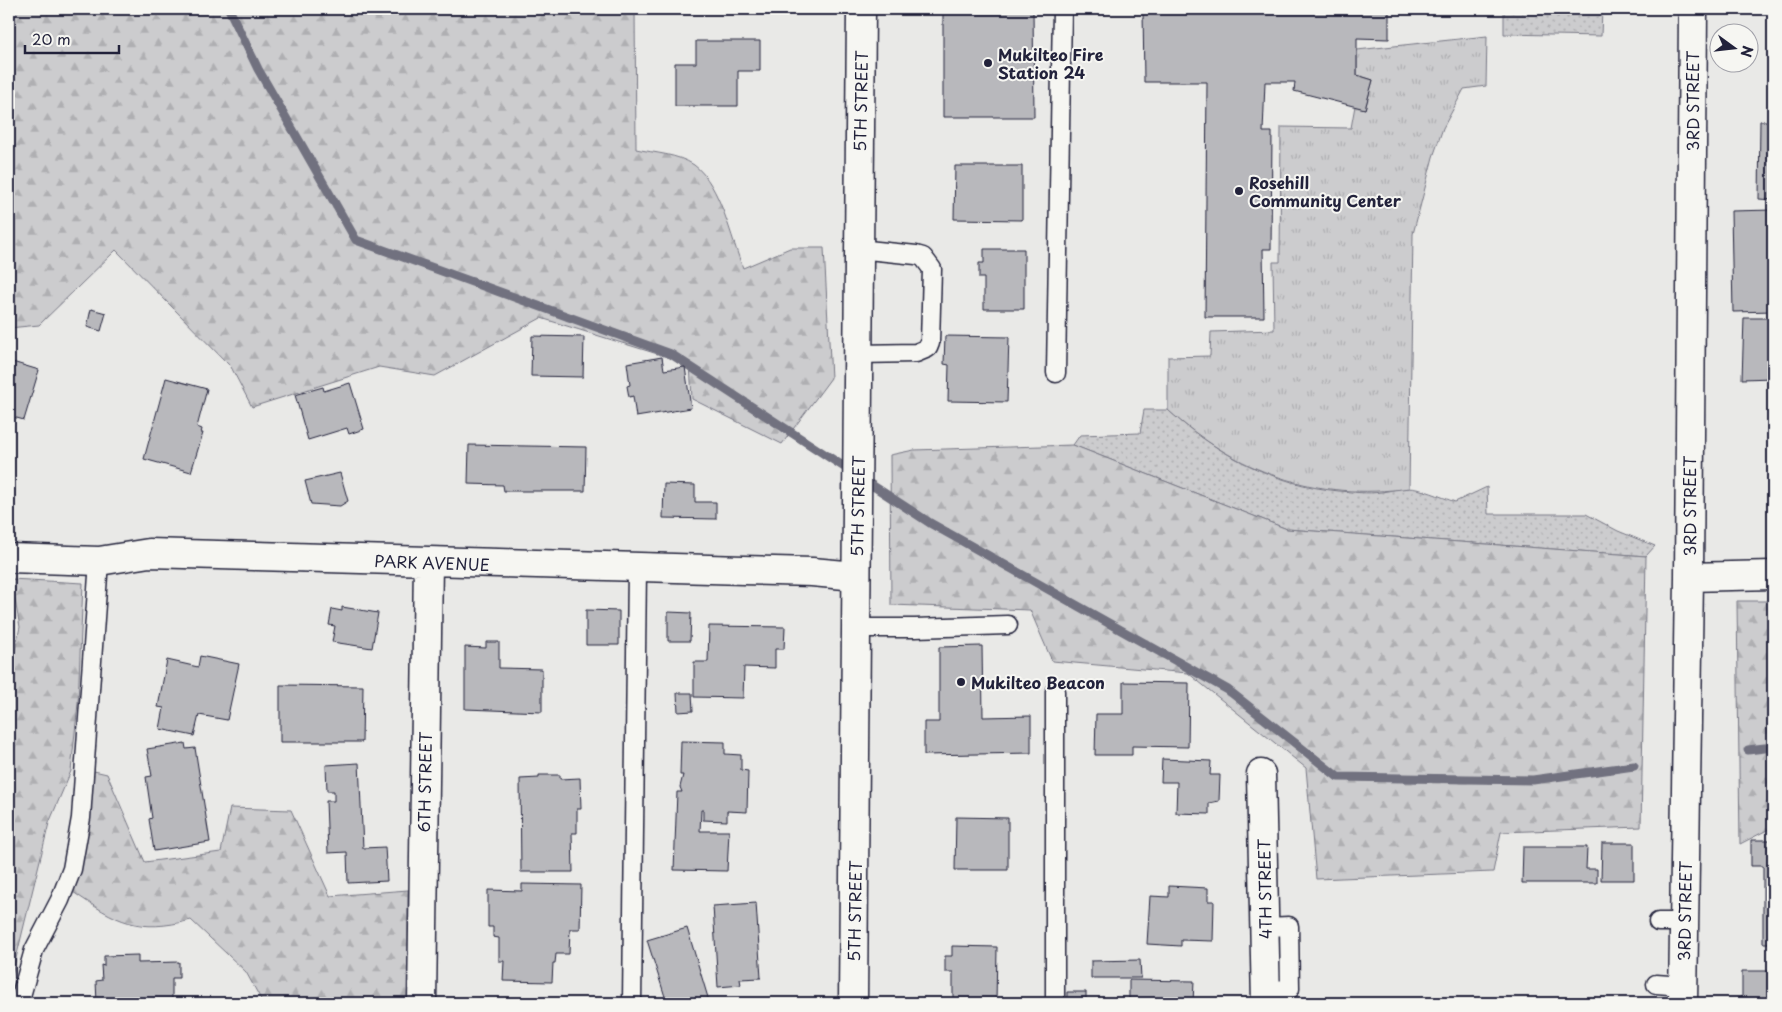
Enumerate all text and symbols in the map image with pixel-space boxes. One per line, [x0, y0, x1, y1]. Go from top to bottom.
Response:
scale bar [25, 22, 119, 54]
north arrow [1710, 22, 1760, 72]
text: 20 m [32, 27, 71, 50]
place label: Mukilteo Fire Station 24 [998, 42, 1104, 84]
text: N [1735, 43, 1759, 60]
street label: 5TH STREET [847, 50, 873, 152]
street label: 3RD STREET [1680, 51, 1704, 151]
marker: Mukilteo Fire Station 24 [982, 57, 994, 69]
place label: Rosehill Community Center [1249, 170, 1402, 212]
marker: Rosehill Community Center [1233, 185, 1245, 197]
street label: 5TH STREET [844, 455, 870, 557]
street label: 3RD STREET [1677, 456, 1701, 556]
street label: PARK AVENUE [374, 548, 490, 576]
place label: Mukilteo Beacon [971, 670, 1105, 694]
marker: Mukilteo Beacon [955, 676, 967, 688]
street label: 6TH STREET [411, 731, 437, 833]
street label: 4TH STREET [1251, 839, 1277, 939]
street label: 5TH STREET [841, 860, 867, 962]
street label: 3RD STREET [1671, 861, 1697, 961]

